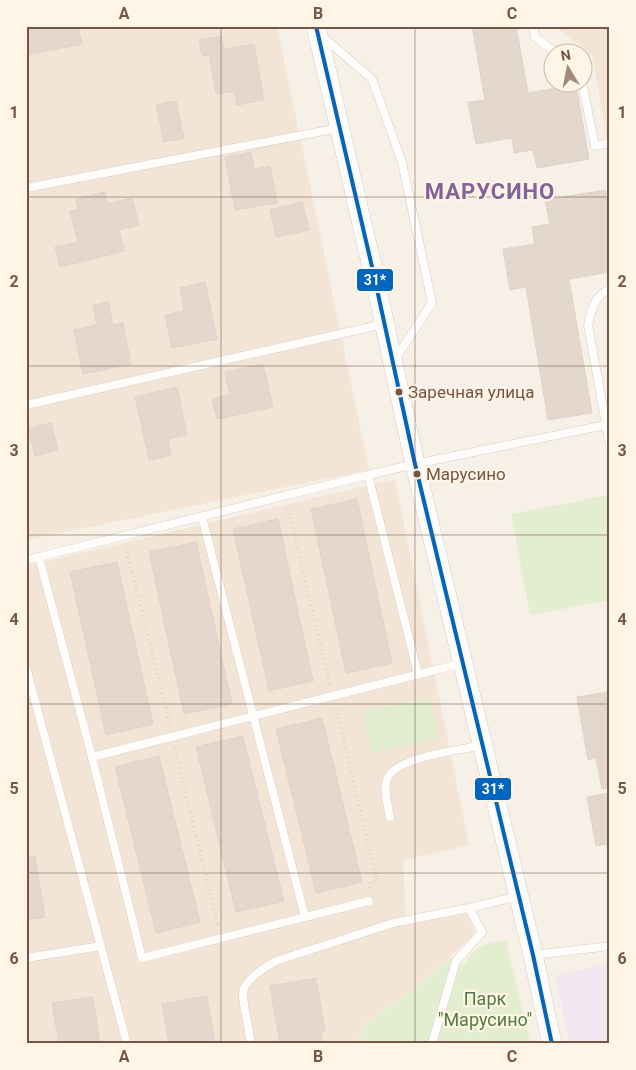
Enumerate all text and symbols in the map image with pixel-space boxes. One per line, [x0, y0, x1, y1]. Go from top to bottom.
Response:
text: A [119, 4, 130, 23]
text: B [313, 4, 323, 23]
text: C [507, 4, 517, 23]
north arrow [544, 42, 594, 92]
text: N [559, 46, 572, 64]
text: 1 [9, 103, 19, 122]
text: 1 [617, 103, 627, 122]
district label: МАРУСИНО [425, 179, 555, 204]
line badge: 31* [356, 268, 394, 292]
text: 2 [9, 272, 19, 291]
text: 31* [364, 272, 387, 288]
text: 2 [617, 272, 627, 291]
place label: Заречная улица [408, 382, 534, 402]
marker: Заречная улица [394, 387, 404, 397]
text: 3 [9, 441, 19, 460]
text: 3 [617, 441, 627, 460]
place label: Марусино [426, 464, 506, 484]
marker: Марусино [412, 469, 422, 479]
text: 4 [9, 610, 19, 629]
text: 4 [617, 610, 627, 629]
line badge: 31* [474, 777, 512, 801]
text: 5 [9, 779, 19, 798]
text: 5 [617, 779, 627, 798]
text: 31* [482, 781, 505, 797]
text: 6 [9, 949, 19, 968]
text: 6 [617, 949, 627, 968]
park label: Парк "Марусино" [438, 988, 532, 1030]
text: A [119, 1047, 130, 1066]
text: B [313, 1047, 323, 1066]
text: C [507, 1047, 517, 1066]

